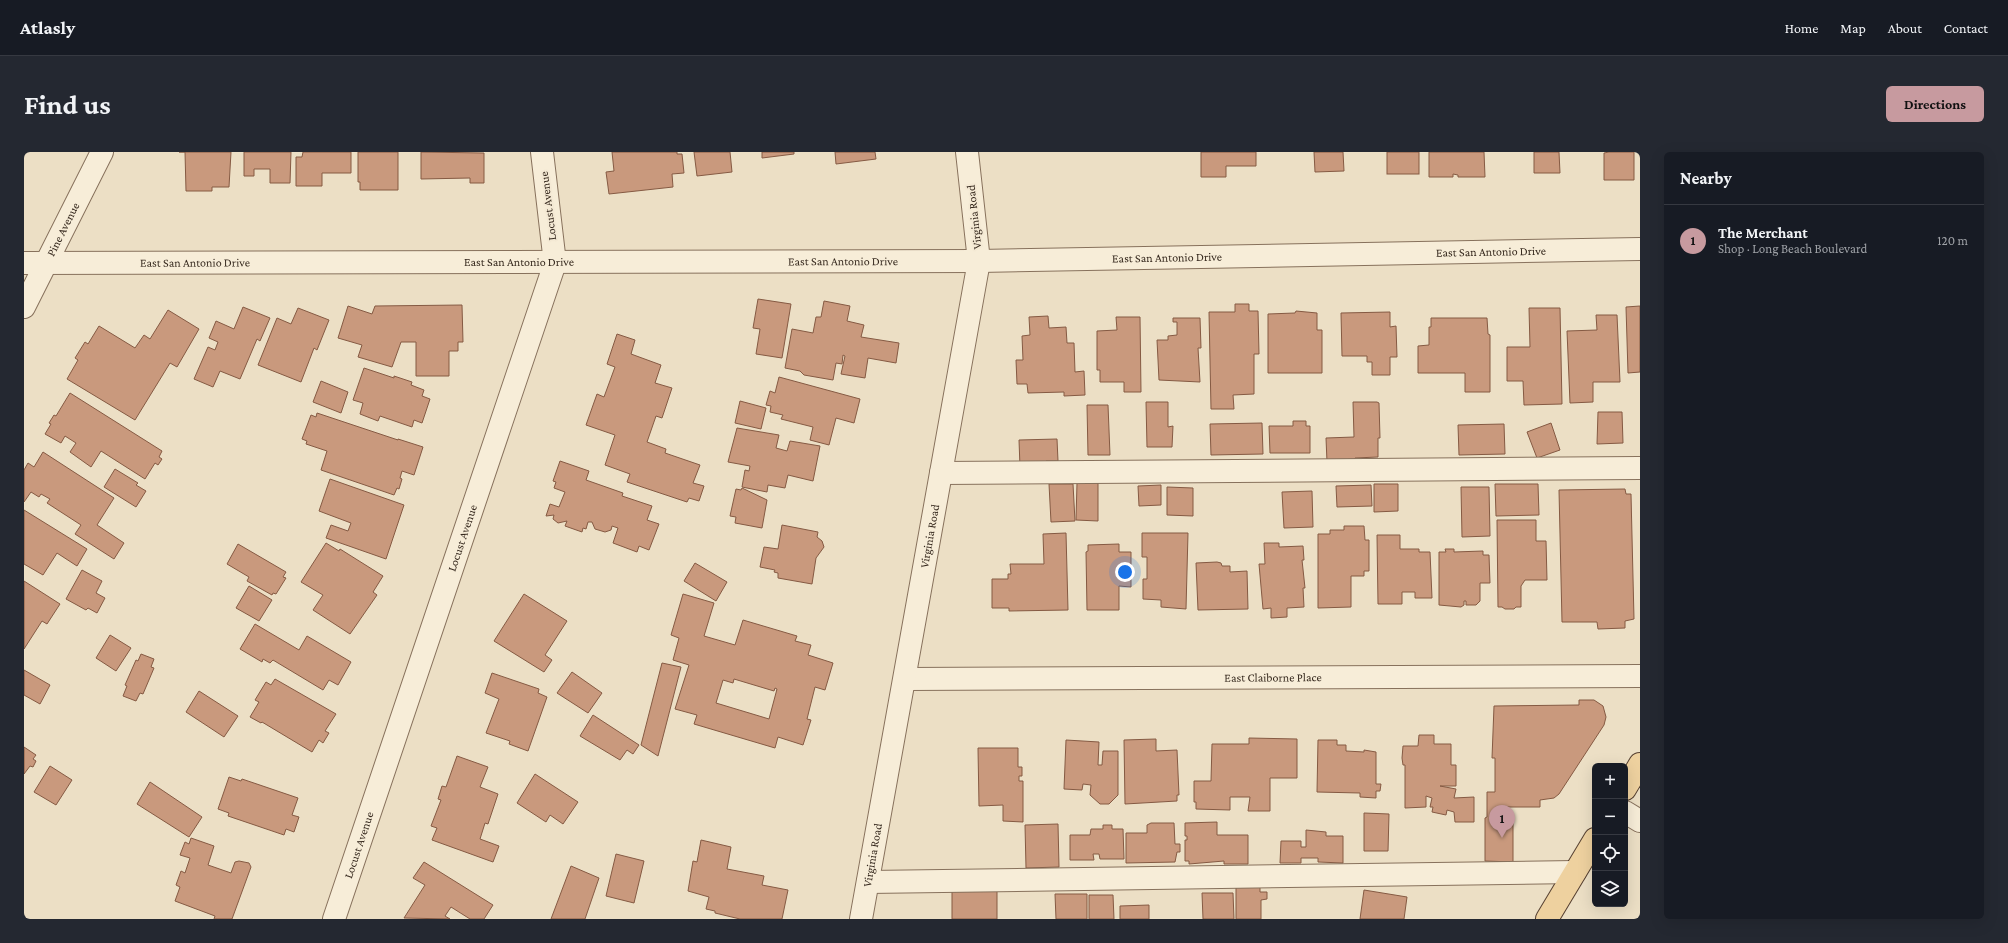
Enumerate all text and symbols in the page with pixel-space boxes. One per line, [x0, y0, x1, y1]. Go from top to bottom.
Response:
text: Atlasly [20, 17, 75, 38]
text: Home [1785, 20, 1818, 36]
text: Map [1840, 20, 1866, 36]
text: About [1888, 20, 1922, 36]
text: Contact [1944, 20, 1988, 36]
button: Directions [1886, 86, 1984, 122]
text: Find us [24, 89, 111, 120]
text: Nearby [1680, 169, 1732, 188]
street label: Locust Avenue [537, 171, 559, 241]
street label: Virginia Road [964, 184, 984, 250]
street label: Pine Avenue [44, 200, 83, 259]
text: The Merchant [1718, 225, 1808, 241]
text: 1 [1691, 233, 1695, 248]
text: 120 m [1937, 233, 1968, 248]
text: Shop · Long Beach Boulevard [1718, 241, 1867, 256]
street label: East San Antonio Drive [1436, 244, 1546, 260]
street label: East San Antonio Drive [1112, 250, 1222, 266]
street label: East San Antonio Drive [788, 254, 898, 268]
street label: East San Antonio Drive [464, 255, 574, 269]
street label: East San Antonio Drive [140, 256, 250, 270]
street label: Virginia Road [917, 502, 942, 569]
street label: Locust Avenue [445, 503, 480, 573]
your location [1115, 562, 1135, 582]
street label: East Claiborne Place [1224, 670, 1322, 685]
map controls [1592, 763, 1628, 907]
button: + [1592, 763, 1628, 799]
button: − [1592, 799, 1628, 835]
pin: 1 [1489, 805, 1515, 838]
street label: Locust Avenue [341, 810, 377, 880]
street label: Virginia Road [860, 821, 885, 888]
button: locate [1592, 835, 1628, 871]
button: layers [1592, 871, 1628, 907]

